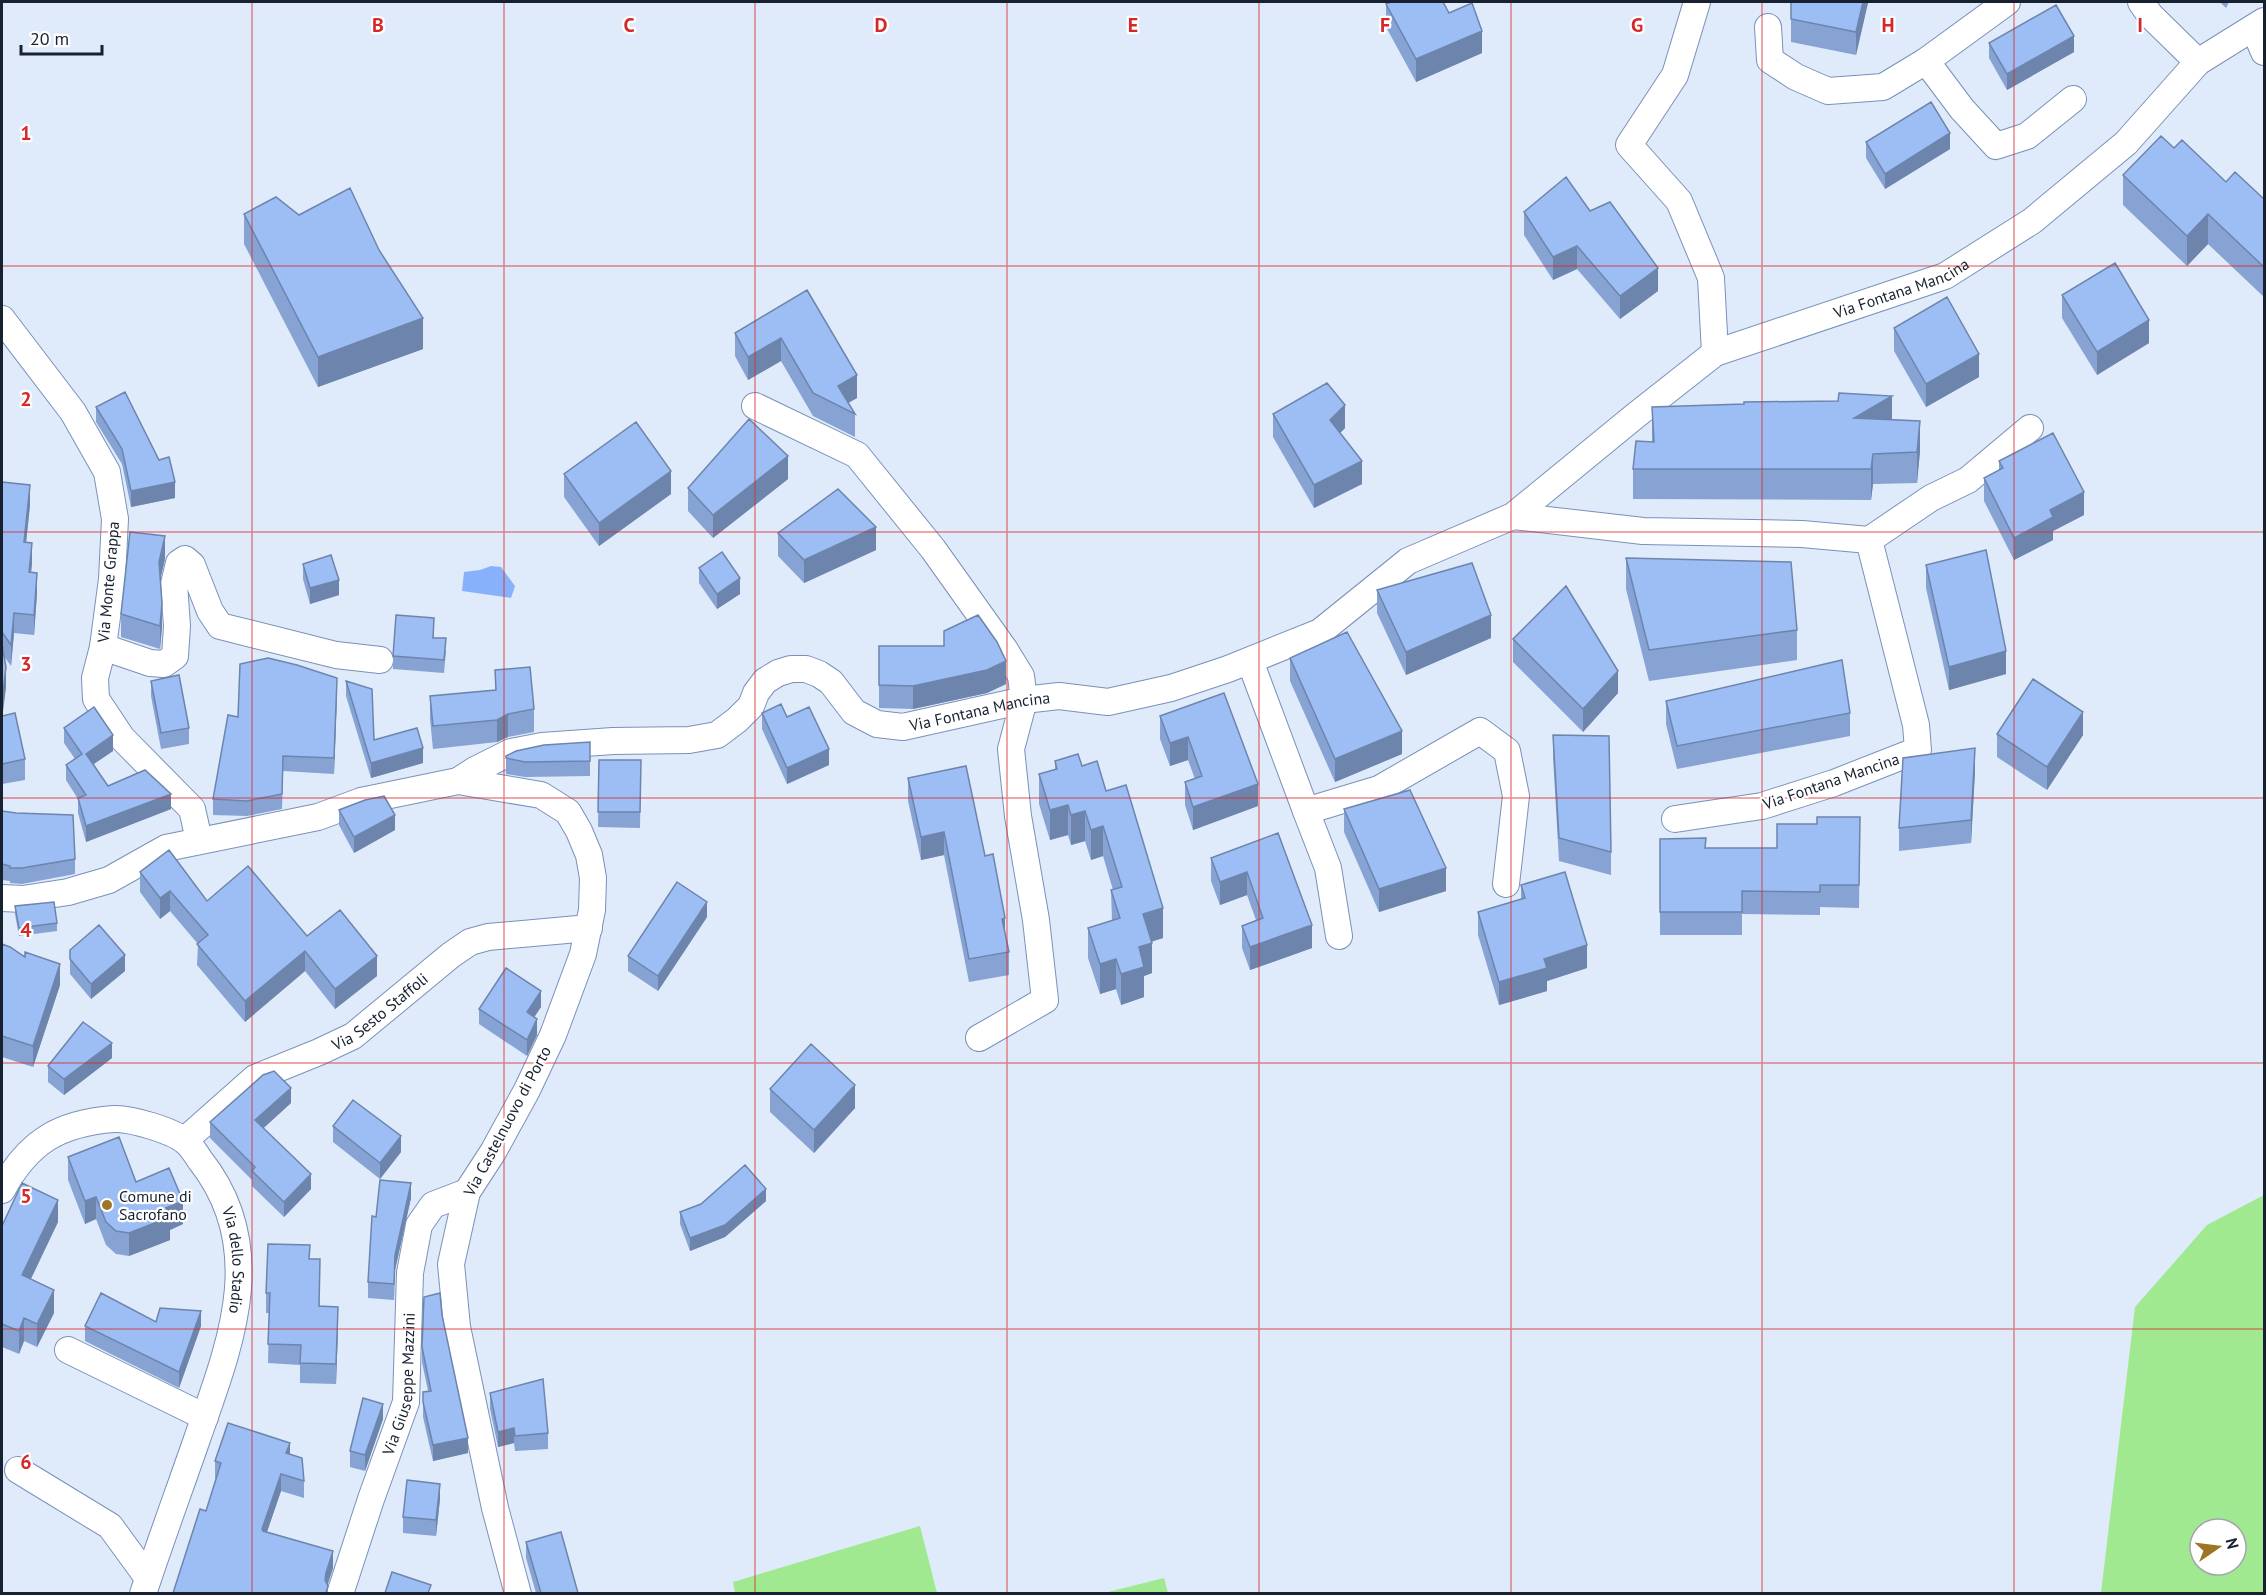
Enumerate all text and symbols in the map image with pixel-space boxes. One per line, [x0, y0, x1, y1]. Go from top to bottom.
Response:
text: B [372, 12, 384, 38]
text: C [623, 12, 635, 38]
text: D [875, 12, 888, 38]
text: E [1128, 12, 1138, 38]
text: F [1380, 12, 1390, 38]
text: G [1631, 12, 1643, 38]
text: H [1881, 12, 1895, 38]
text: I [2137, 12, 2143, 38]
scale bar [21, 18, 102, 56]
text: 20 m [30, 27, 69, 50]
text: 1 [20, 120, 32, 146]
street label: Via Fontana Mancina [1830, 254, 1973, 323]
text: 2 [20, 386, 32, 412]
street label: Via Monte Grappa [93, 521, 123, 644]
text: 3 [20, 651, 32, 677]
street label: Via Fontana Mancina [907, 687, 1051, 735]
street label: Via Fontana Mancina [1759, 748, 1902, 814]
text: 4 [20, 917, 32, 943]
street label: Via Sesto Staffoli [328, 968, 432, 1055]
street label: Via Castelnuovo di Porto [458, 1043, 555, 1200]
text: 5 [20, 1183, 32, 1209]
place label: Comune di Sacrofano [119, 1186, 192, 1224]
marker: Comune di Sacrofano [100, 1198, 114, 1212]
street label: Via dello Stadio [218, 1203, 249, 1315]
street label: Via Giuseppe Mazzini [377, 1312, 419, 1459]
text: 6 [20, 1449, 32, 1475]
north arrow [2188, 1517, 2248, 1577]
text: N [2222, 1536, 2244, 1551]

